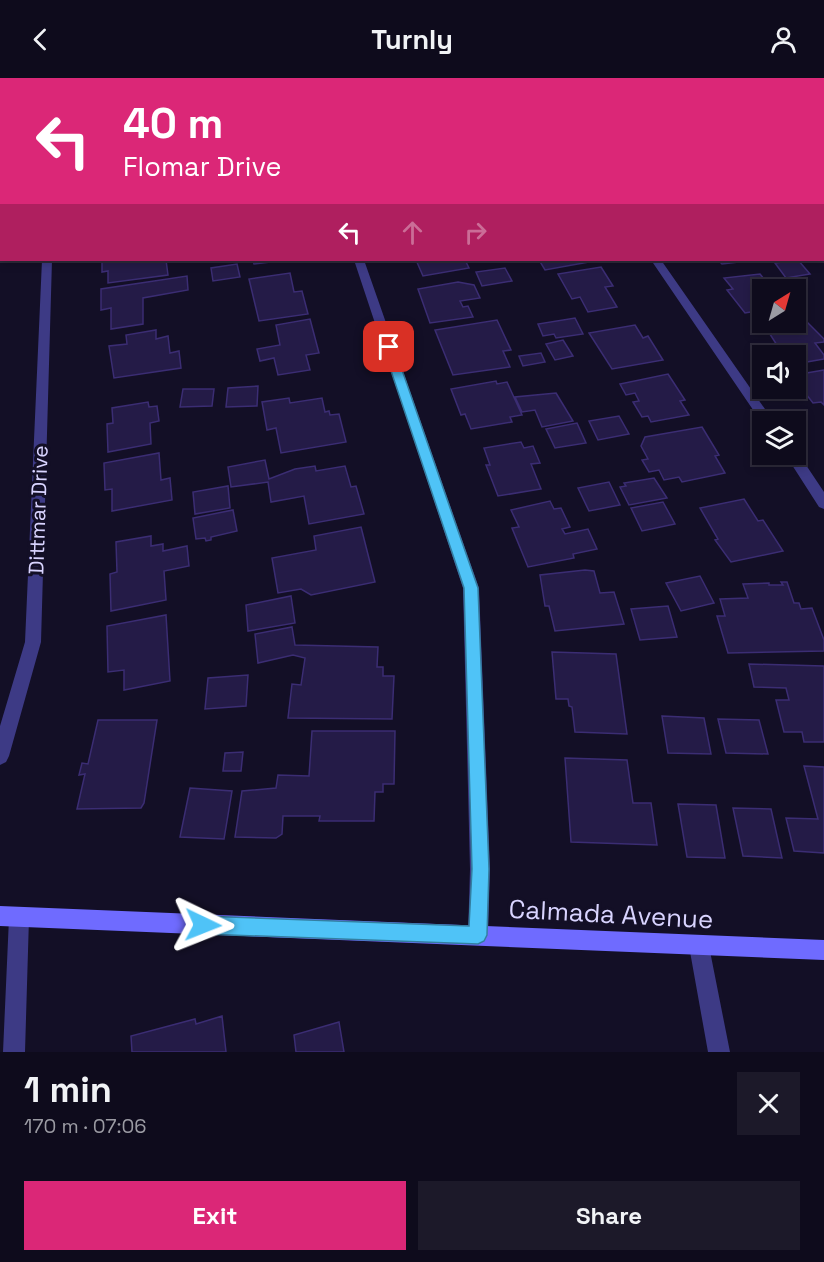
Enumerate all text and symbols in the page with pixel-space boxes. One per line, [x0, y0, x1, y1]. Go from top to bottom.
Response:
text: Turnly [371, 22, 453, 57]
icon: back [24, 23, 57, 56]
icon: person [767, 23, 800, 56]
text: 40 m [123, 97, 223, 150]
icon: left [24, 102, 102, 180]
text: Flomar Drive [123, 149, 281, 184]
icon: left [333, 216, 366, 249]
icon: ahead [396, 216, 429, 249]
icon: right [459, 216, 492, 249]
north arrow [752, 279, 806, 333]
map controls [752, 279, 806, 465]
pin [363, 321, 414, 372]
icon: arrive [372, 330, 405, 363]
button: sound [752, 345, 806, 399]
button: layers [752, 411, 806, 465]
street label: Dittmar Drive [22, 445, 54, 575]
street label: Calmada Avenue [508, 892, 714, 936]
position arrow [171, 893, 235, 957]
text: 1 min [24, 1067, 112, 1113]
button: close [737, 1072, 800, 1135]
text: 170 m · 07:06 [24, 1113, 147, 1139]
button: Exit [24, 1181, 406, 1250]
button: Share [418, 1181, 800, 1250]

